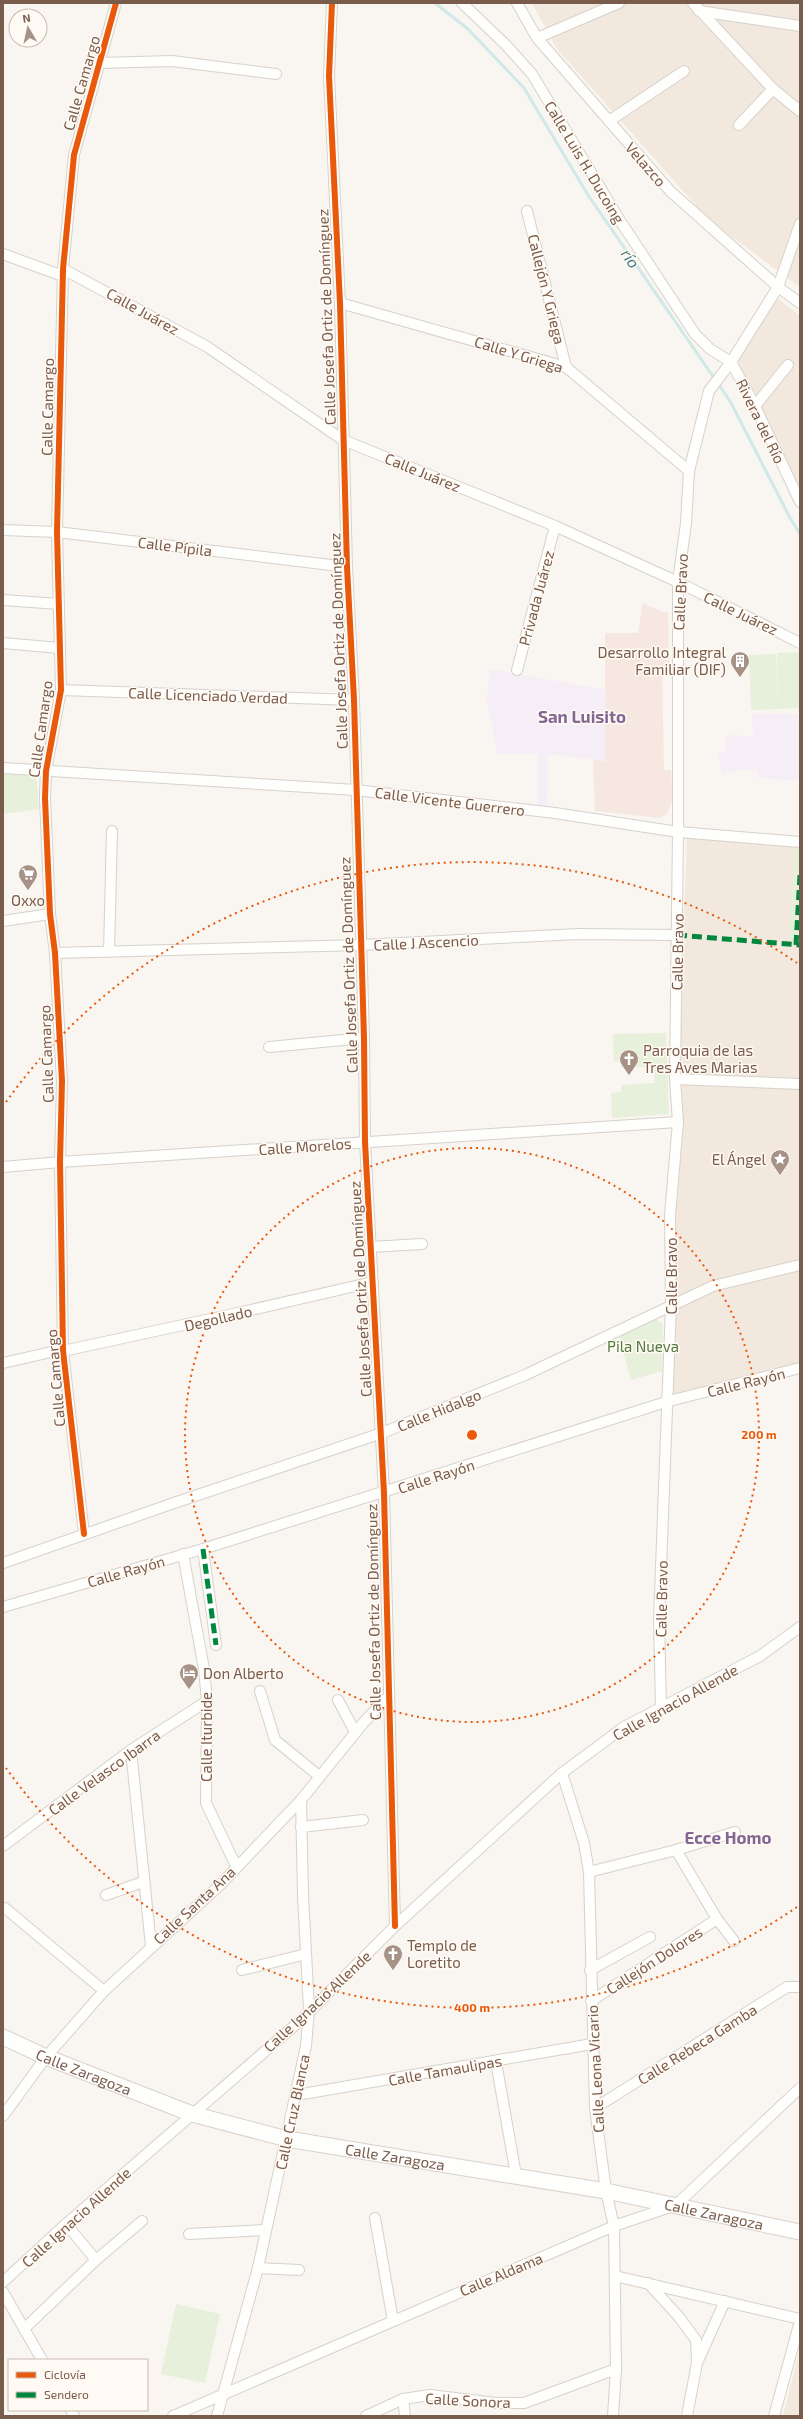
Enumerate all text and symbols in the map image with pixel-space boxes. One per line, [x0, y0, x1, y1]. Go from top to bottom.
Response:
north arrow [8, 8, 48, 48]
text: N [21, 11, 31, 25]
street label: Calle Camargo [59, 33, 103, 133]
street label: Calle Luis H. Ducoing [541, 97, 629, 227]
street label: Velazco [622, 138, 670, 190]
street label: Calle Josefa Ortiz de Domínguez [313, 208, 339, 426]
street label: Callejón Y Griega [524, 232, 569, 346]
water label: río [618, 245, 644, 271]
street label: Calle Juárez [104, 284, 182, 338]
street label: Calle Y Griega [472, 332, 566, 376]
street label: Calle Camargo [37, 358, 57, 456]
street label: Rivera del Río [733, 376, 789, 466]
street label: Calle Juárez [382, 449, 464, 495]
street label: Calle Josefa Ortiz de Domínguez [325, 532, 351, 750]
street label: Calle Pípila [137, 533, 213, 559]
street label: Privada Juárez [515, 548, 557, 648]
street label: Calle Bravo [669, 553, 691, 631]
street label: Calle Juárez [701, 587, 781, 639]
place label: Desarrollo Integral Familiar (DIF) [598, 643, 727, 678]
building icon: Desarrollo Integral Familiar (DIF) [729, 650, 751, 678]
street label: Calle Camargo [24, 679, 56, 779]
street label: Calle Licenciado Verdad [128, 683, 288, 707]
district label: San Luisito [538, 706, 626, 726]
street label: Calle Vicente Guerrero [374, 783, 526, 819]
street label: Calle Josefa Ortiz de Domínguez [335, 856, 361, 1074]
supermarket icon: Oxxo [17, 863, 39, 891]
place label: Oxxo [11, 891, 45, 909]
street label: Calle Bravo [667, 913, 687, 991]
street label: Calle J Ascencio [373, 930, 479, 954]
street label: Calle Camargo [35, 1005, 57, 1103]
place label: Parroquia de las Tres Aves Marias [643, 1041, 758, 1076]
church icon: Parroquia de las Tres Aves Marias [618, 1048, 640, 1076]
street label: Calle Morelos [258, 1134, 352, 1158]
place icon: El Ángel [769, 1148, 791, 1176]
place label: El Ángel [712, 1150, 767, 1168]
street label: Calle Josefa Ortiz de Domínguez [345, 1180, 375, 1398]
street label: Calle Bravo [662, 1237, 680, 1315]
street label: Degollado [182, 1301, 254, 1335]
street label: Calle Camargo [42, 1328, 68, 1428]
park label: Pila Nueva [607, 1337, 679, 1355]
street label: Calle Rayón [705, 1364, 787, 1400]
street label: Calle Hidalgo [394, 1385, 484, 1435]
text: 200 m [741, 1427, 777, 1441]
centre of rings [465, 1428, 479, 1442]
street label: Calle Rayón [395, 1455, 477, 1497]
street label: Calle Josefa Ortiz de Domínguez [362, 1504, 384, 1720]
street label: Calle Rayón [85, 1551, 167, 1591]
street label: Calle Bravo [651, 1560, 671, 1638]
street label: Calle Ignacio Allende [609, 1660, 741, 1744]
hotel icon: Don Alberto [178, 1662, 200, 1690]
place label: Don Alberto [203, 1664, 284, 1682]
street label: Calle Iturbide [197, 1692, 215, 1782]
street label: Calle Velasco Ibarra [45, 1725, 163, 1819]
district label: Ecce Homo [685, 1827, 771, 1847]
street label: Calle Santa Ana [149, 1862, 239, 1948]
street label: Callejón Dolores [603, 1922, 706, 1999]
place label: Templo de Loretito [407, 1936, 477, 1971]
church icon: Templo de Loretito [382, 1943, 404, 1971]
street label: Calle Ignacio Allende [259, 1946, 375, 2056]
text: 400 m [454, 2000, 490, 2014]
street label: Calle Rebeca Gamba [634, 2000, 760, 2088]
street label: Calle Leona Vicario [583, 2005, 607, 2133]
street label: Calle Zaragoza [33, 2045, 134, 2098]
street label: Calle Tamaulipas [387, 2051, 503, 2089]
street label: Calle Cruz Blanca [271, 2053, 313, 2171]
street label: Calle Zaragoza [344, 2140, 446, 2174]
street label: Calle Ignacio Allende [18, 2163, 134, 2271]
street label: Calle Zaragoza [663, 2195, 765, 2233]
street label: Calle Aldama [457, 2248, 545, 2300]
legend [8, 2359, 148, 2411]
text: Ciclovía [44, 2367, 86, 2381]
text: Sendero [44, 2387, 89, 2401]
street label: Calle Sonora [425, 2389, 511, 2411]

